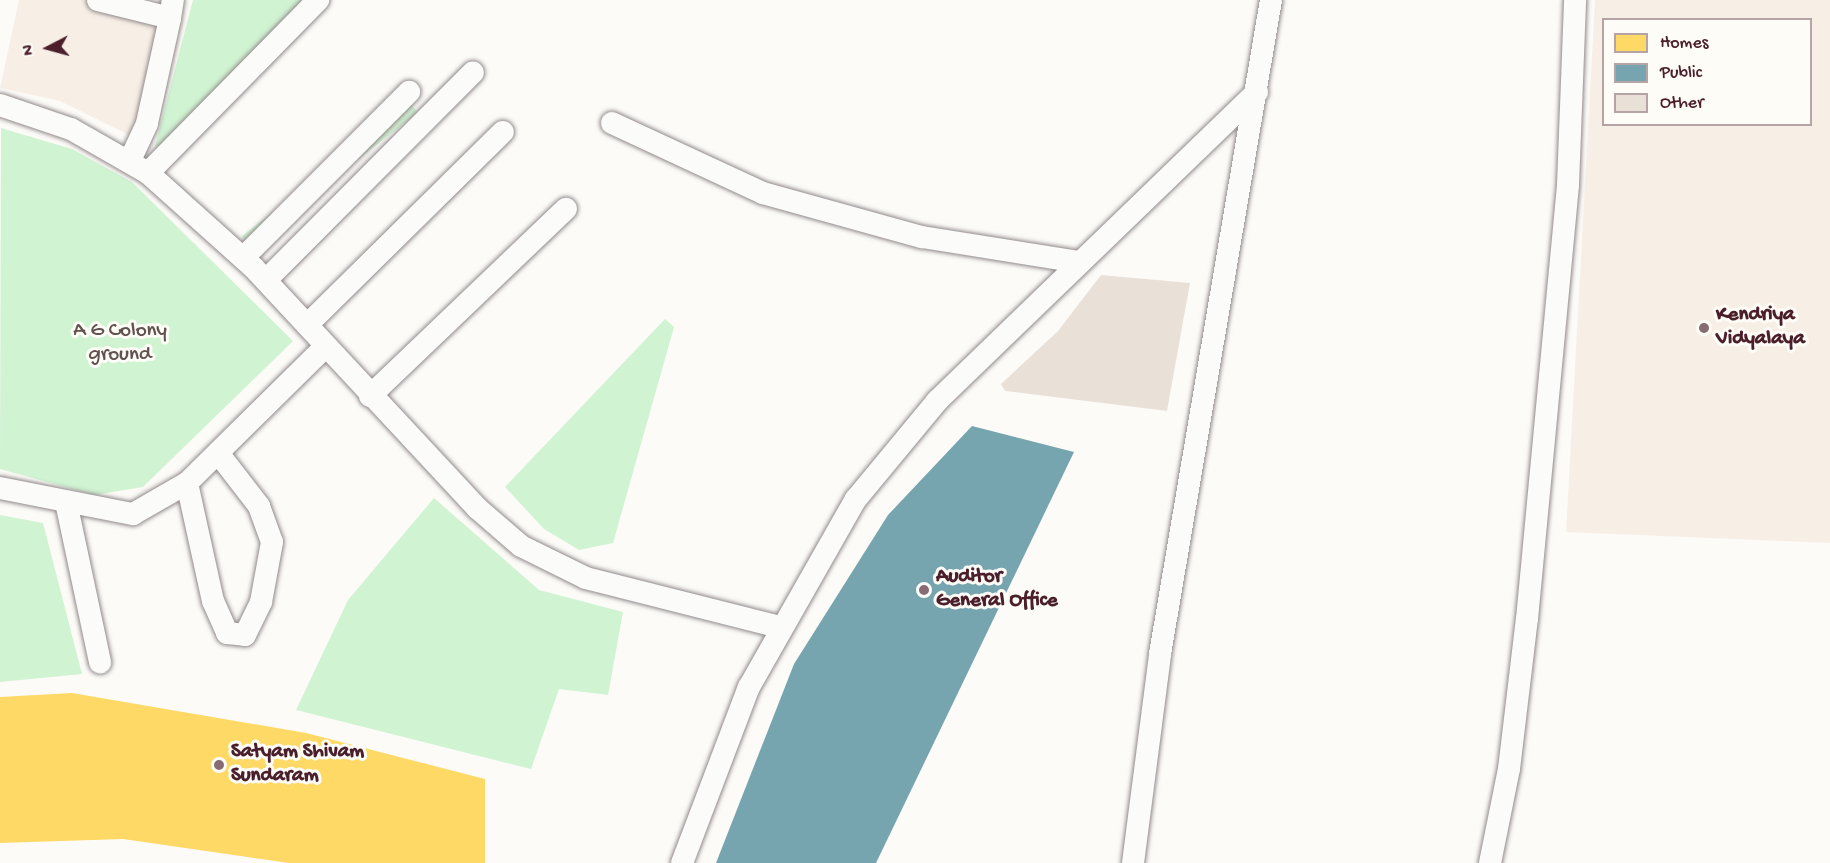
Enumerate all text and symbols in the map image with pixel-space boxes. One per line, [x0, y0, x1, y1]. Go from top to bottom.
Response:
north arrow [18, 18, 78, 78]
legend [1602, 18, 1812, 126]
text: Homes [1660, 33, 1708, 54]
text: N [20, 44, 40, 56]
text: Public [1660, 63, 1702, 84]
text: Other [1660, 93, 1704, 114]
place label: Kendriya Vidyalaya [1716, 303, 1805, 353]
park label: A G Colony ground [73, 319, 167, 369]
marker: Kendriya Vidyalaya [1697, 321, 1711, 335]
place label: Auditor General Office [936, 565, 1058, 615]
marker: Auditor General Office [917, 583, 931, 597]
place label: Satyam Shivam Sundaram [231, 740, 364, 790]
marker: Satyam Shivam Sundaram [212, 758, 226, 772]

